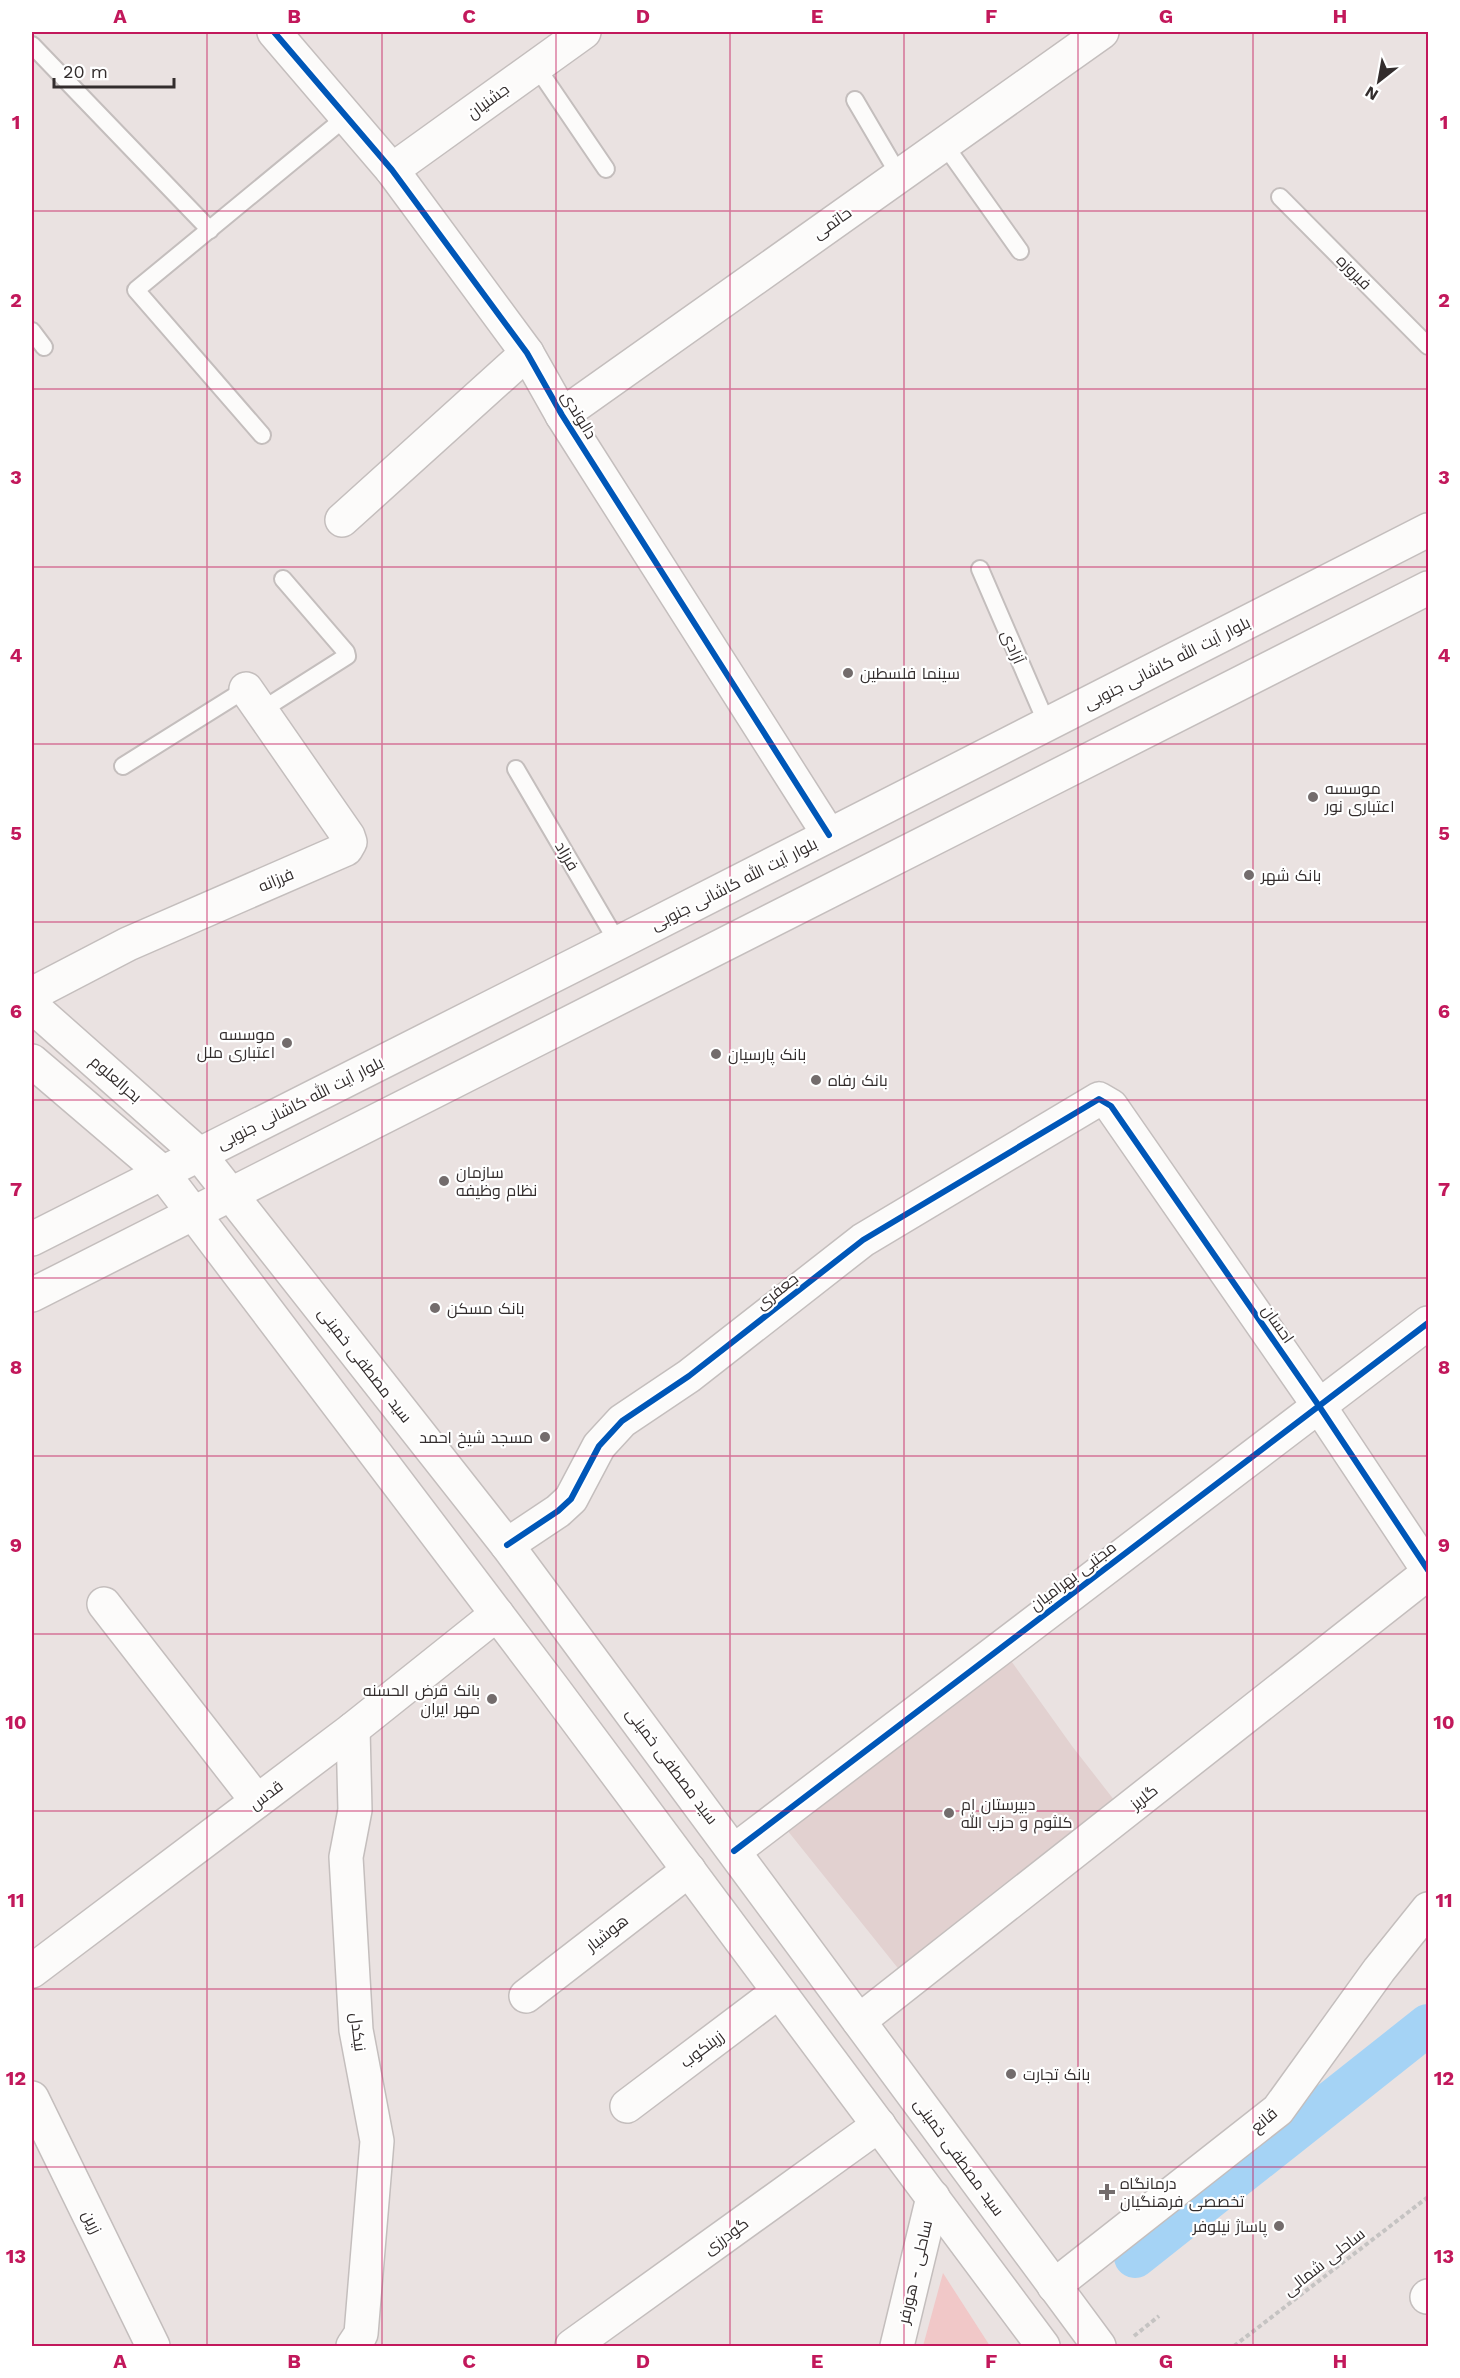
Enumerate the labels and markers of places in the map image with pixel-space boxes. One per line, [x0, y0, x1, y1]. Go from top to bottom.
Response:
place label: سینما فلسطین [860, 664, 960, 684]
marker: سینما فلسطین [841, 666, 855, 680]
place label: موسسه اعتباری نور [1324, 779, 1395, 817]
marker: موسسه اعتباری نور [1306, 790, 1320, 804]
place label: بانک شهر [1260, 866, 1321, 886]
marker: بانک شهر [1242, 868, 1256, 882]
place label: موسسه اعتباری ملل [197, 1025, 275, 1063]
marker: موسسه اعتباری ملل [280, 1036, 294, 1050]
place label: بانک پارسیان [728, 1045, 806, 1066]
marker: بانک پارسیان [709, 1047, 723, 1061]
place label: بانک رفاه [828, 1071, 888, 1090]
marker: بانک رفاه [809, 1073, 823, 1087]
place label: سازمان نظام وظیفه [456, 1163, 537, 1202]
marker: سازمان نظام وظیفه [437, 1174, 451, 1188]
place label: بانک مسکن [447, 1299, 525, 1319]
marker: بانک مسکن [428, 1301, 442, 1315]
place label: مسجد شیخ احمد [419, 1428, 533, 1449]
marker: مسجد شیخ احمد [538, 1430, 552, 1444]
place label: بانک قرض الحسنه مهر ایران [363, 1681, 480, 1719]
marker: بانک قرض الحسنه مهر ایران [485, 1692, 499, 1706]
place label: دبیرستان ام کلثوم و حزب الله [961, 1795, 1072, 1834]
marker: دبیرستان ام کلثوم و حزب الله [942, 1806, 956, 1820]
place label: بانک تجارت [1023, 2065, 1090, 2084]
marker: بانک تجارت [1004, 2067, 1018, 2081]
place label: درمانگاه تخصصی فرهنگیان [1120, 2174, 1245, 2212]
marker: درمانگاه تخصصی فرهنگیان [1098, 2183, 1116, 2201]
place label: پاساژ نیلوفر [1192, 2217, 1268, 2238]
marker: پاساژ نیلوفر [1272, 2219, 1286, 2233]

